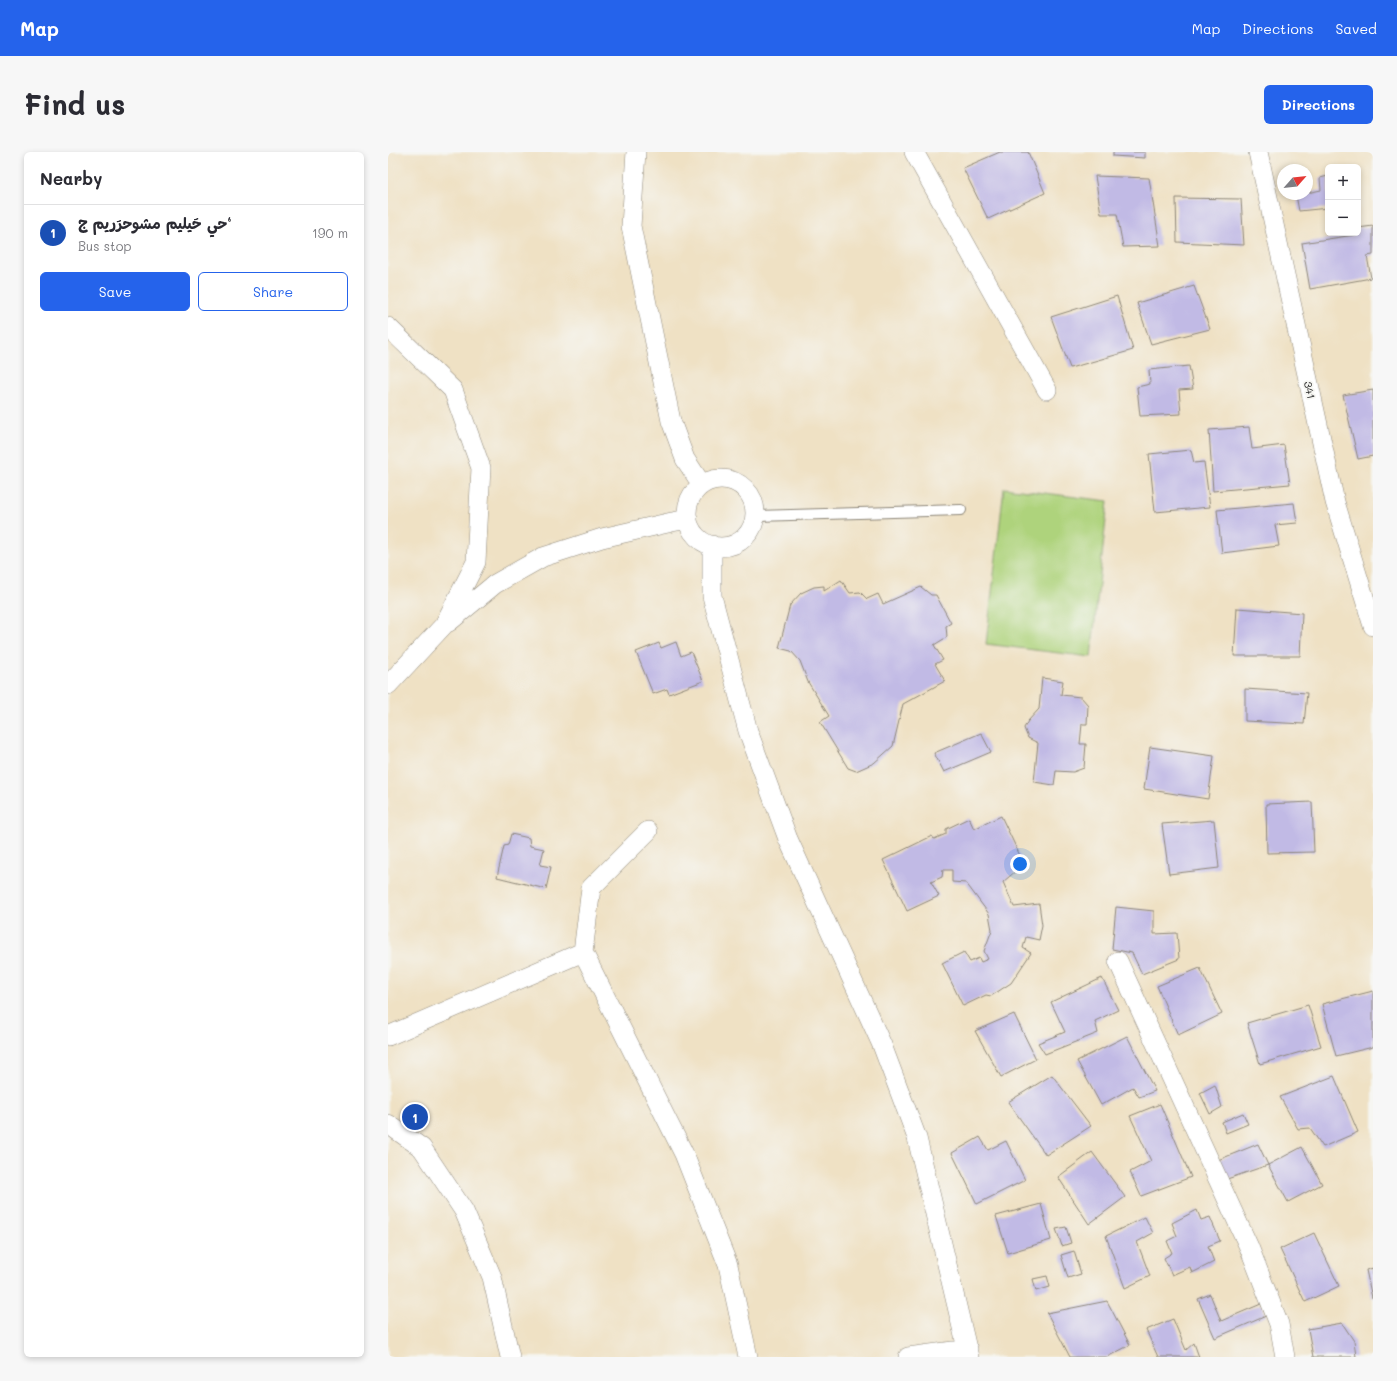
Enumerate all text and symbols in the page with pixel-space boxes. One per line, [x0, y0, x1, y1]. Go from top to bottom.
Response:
text: Map [20, 16, 59, 41]
text: Map [1192, 19, 1220, 38]
text: Directions [1242, 19, 1313, 38]
text: Saved [1335, 19, 1377, 38]
button: Directions [1264, 85, 1373, 124]
text: Find us [24, 86, 125, 122]
north arrow [1277, 164, 1313, 200]
map controls [1325, 164, 1361, 236]
button: + [1325, 164, 1361, 200]
text: Nearby [40, 167, 102, 189]
button: − [1325, 200, 1361, 236]
text: حي حَيليم مشوحرَريم ج‘ [78, 213, 232, 233]
text: 1 [50, 224, 56, 241]
text: 190 m [312, 224, 348, 241]
text: Bus stop [78, 237, 131, 254]
button: Save [40, 272, 190, 311]
button: Share [198, 272, 348, 311]
street label: 341 [1301, 380, 1319, 400]
your location [1010, 854, 1030, 874]
pin: 1 [402, 1102, 428, 1132]

